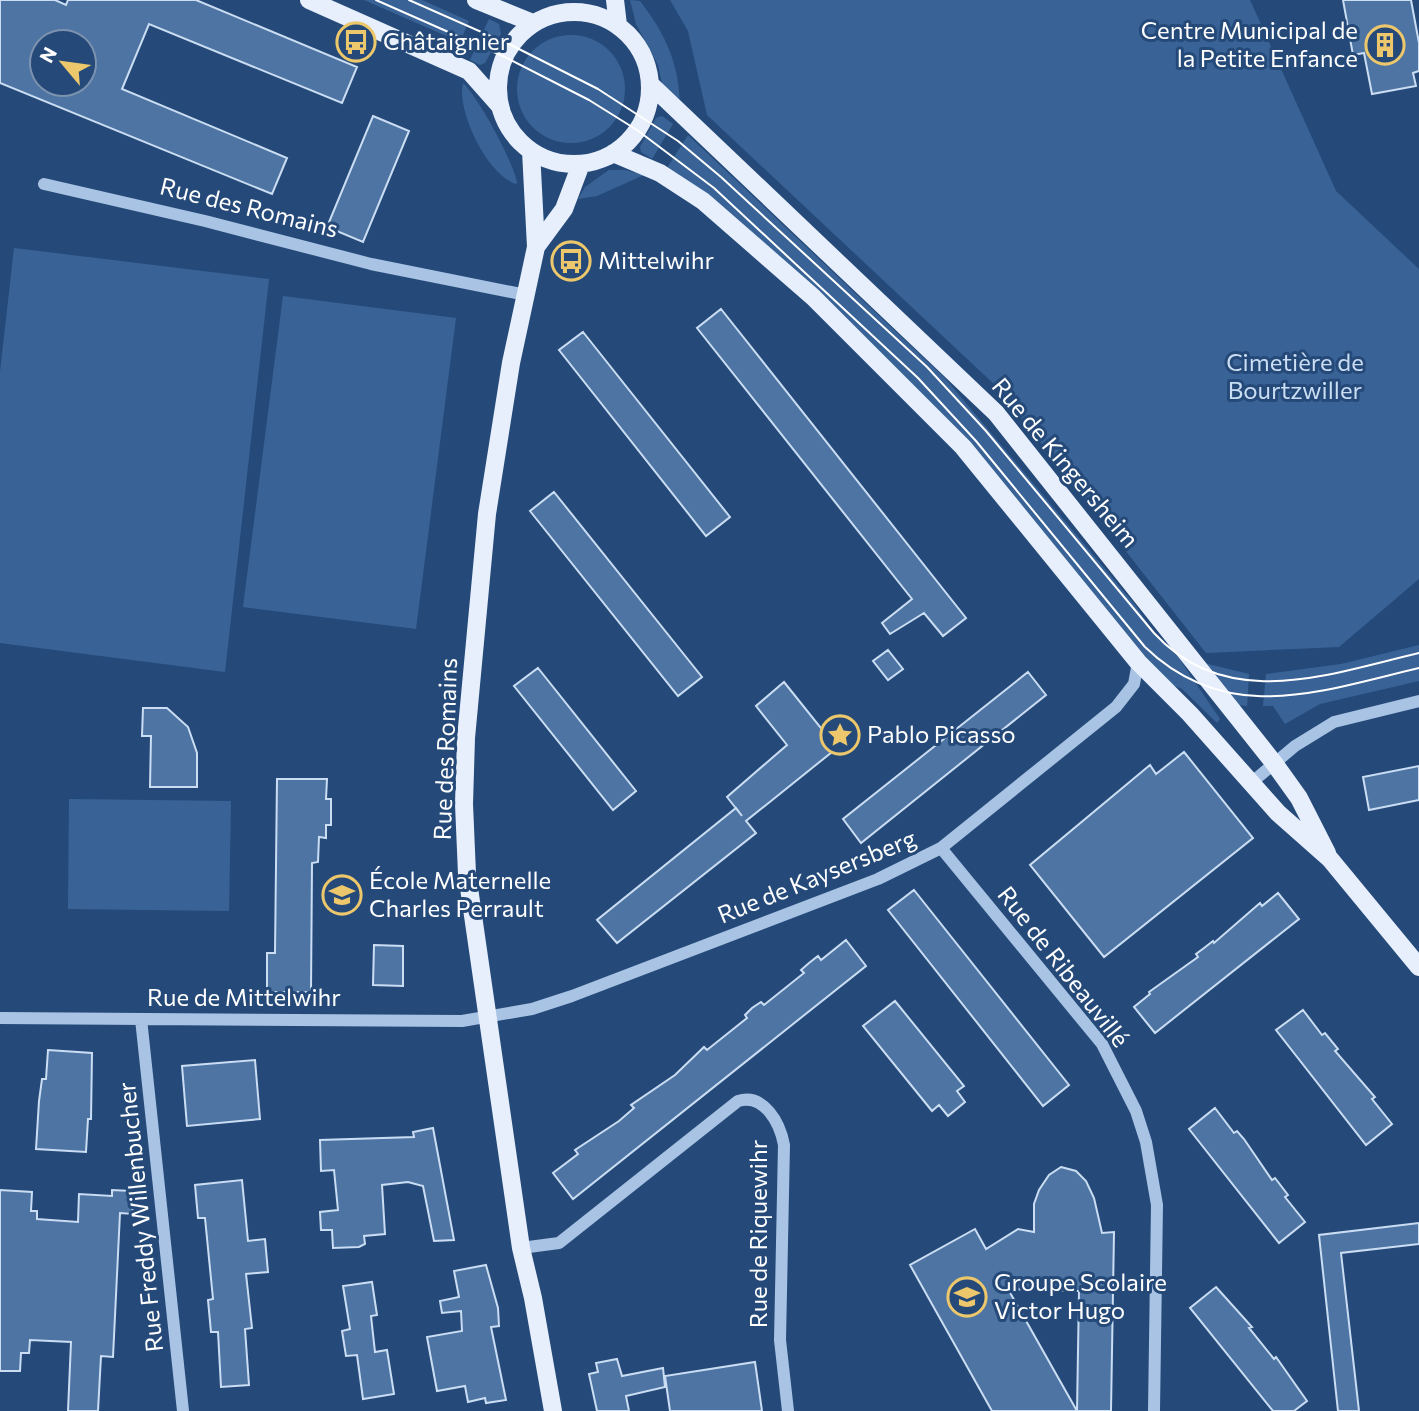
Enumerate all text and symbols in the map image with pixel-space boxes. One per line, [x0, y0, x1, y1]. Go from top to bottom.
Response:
place label: Centre Municipal de la Petite Enfance [1141, 15, 1358, 72]
bus stop icon: Châtaignier [335, 21, 377, 63]
building icon: Centre Municipal de la Petite Enfance [1364, 24, 1406, 66]
place label: Châtaignier [383, 26, 510, 55]
north arrow [28, 28, 98, 98]
text: N [34, 43, 61, 66]
street label: Rue des Romains [157, 170, 341, 243]
bus stop icon: Mittelwihr [550, 240, 592, 282]
place label: Mittelwihr [598, 245, 715, 274]
park label: Cimetière de Bourtzwiller [1226, 347, 1364, 404]
street label: Rue de Kingersheim [987, 371, 1146, 553]
street label: Rue des Romains [427, 657, 462, 841]
place icon: Pablo Picasso [819, 714, 861, 756]
place label: Pablo Picasso [867, 719, 1016, 748]
street label: Rue de Kaysersberg [713, 823, 920, 929]
place label: École Maternelle Charles Perrault [369, 865, 551, 922]
school or university icon: École Maternelle Charles Perrault [321, 874, 363, 916]
street label: Rue de Ribeauvillé [992, 880, 1136, 1052]
street label: Rue de Mittelwihr [147, 982, 341, 1011]
street label: Rue Freddy Willenbucher [111, 1080, 168, 1354]
street label: Rue de Riquewihr [743, 1139, 772, 1328]
place label: Groupe Scolaire Victor Hugo [994, 1267, 1167, 1324]
school or university icon: Groupe Scolaire Victor Hugo [946, 1276, 988, 1318]

